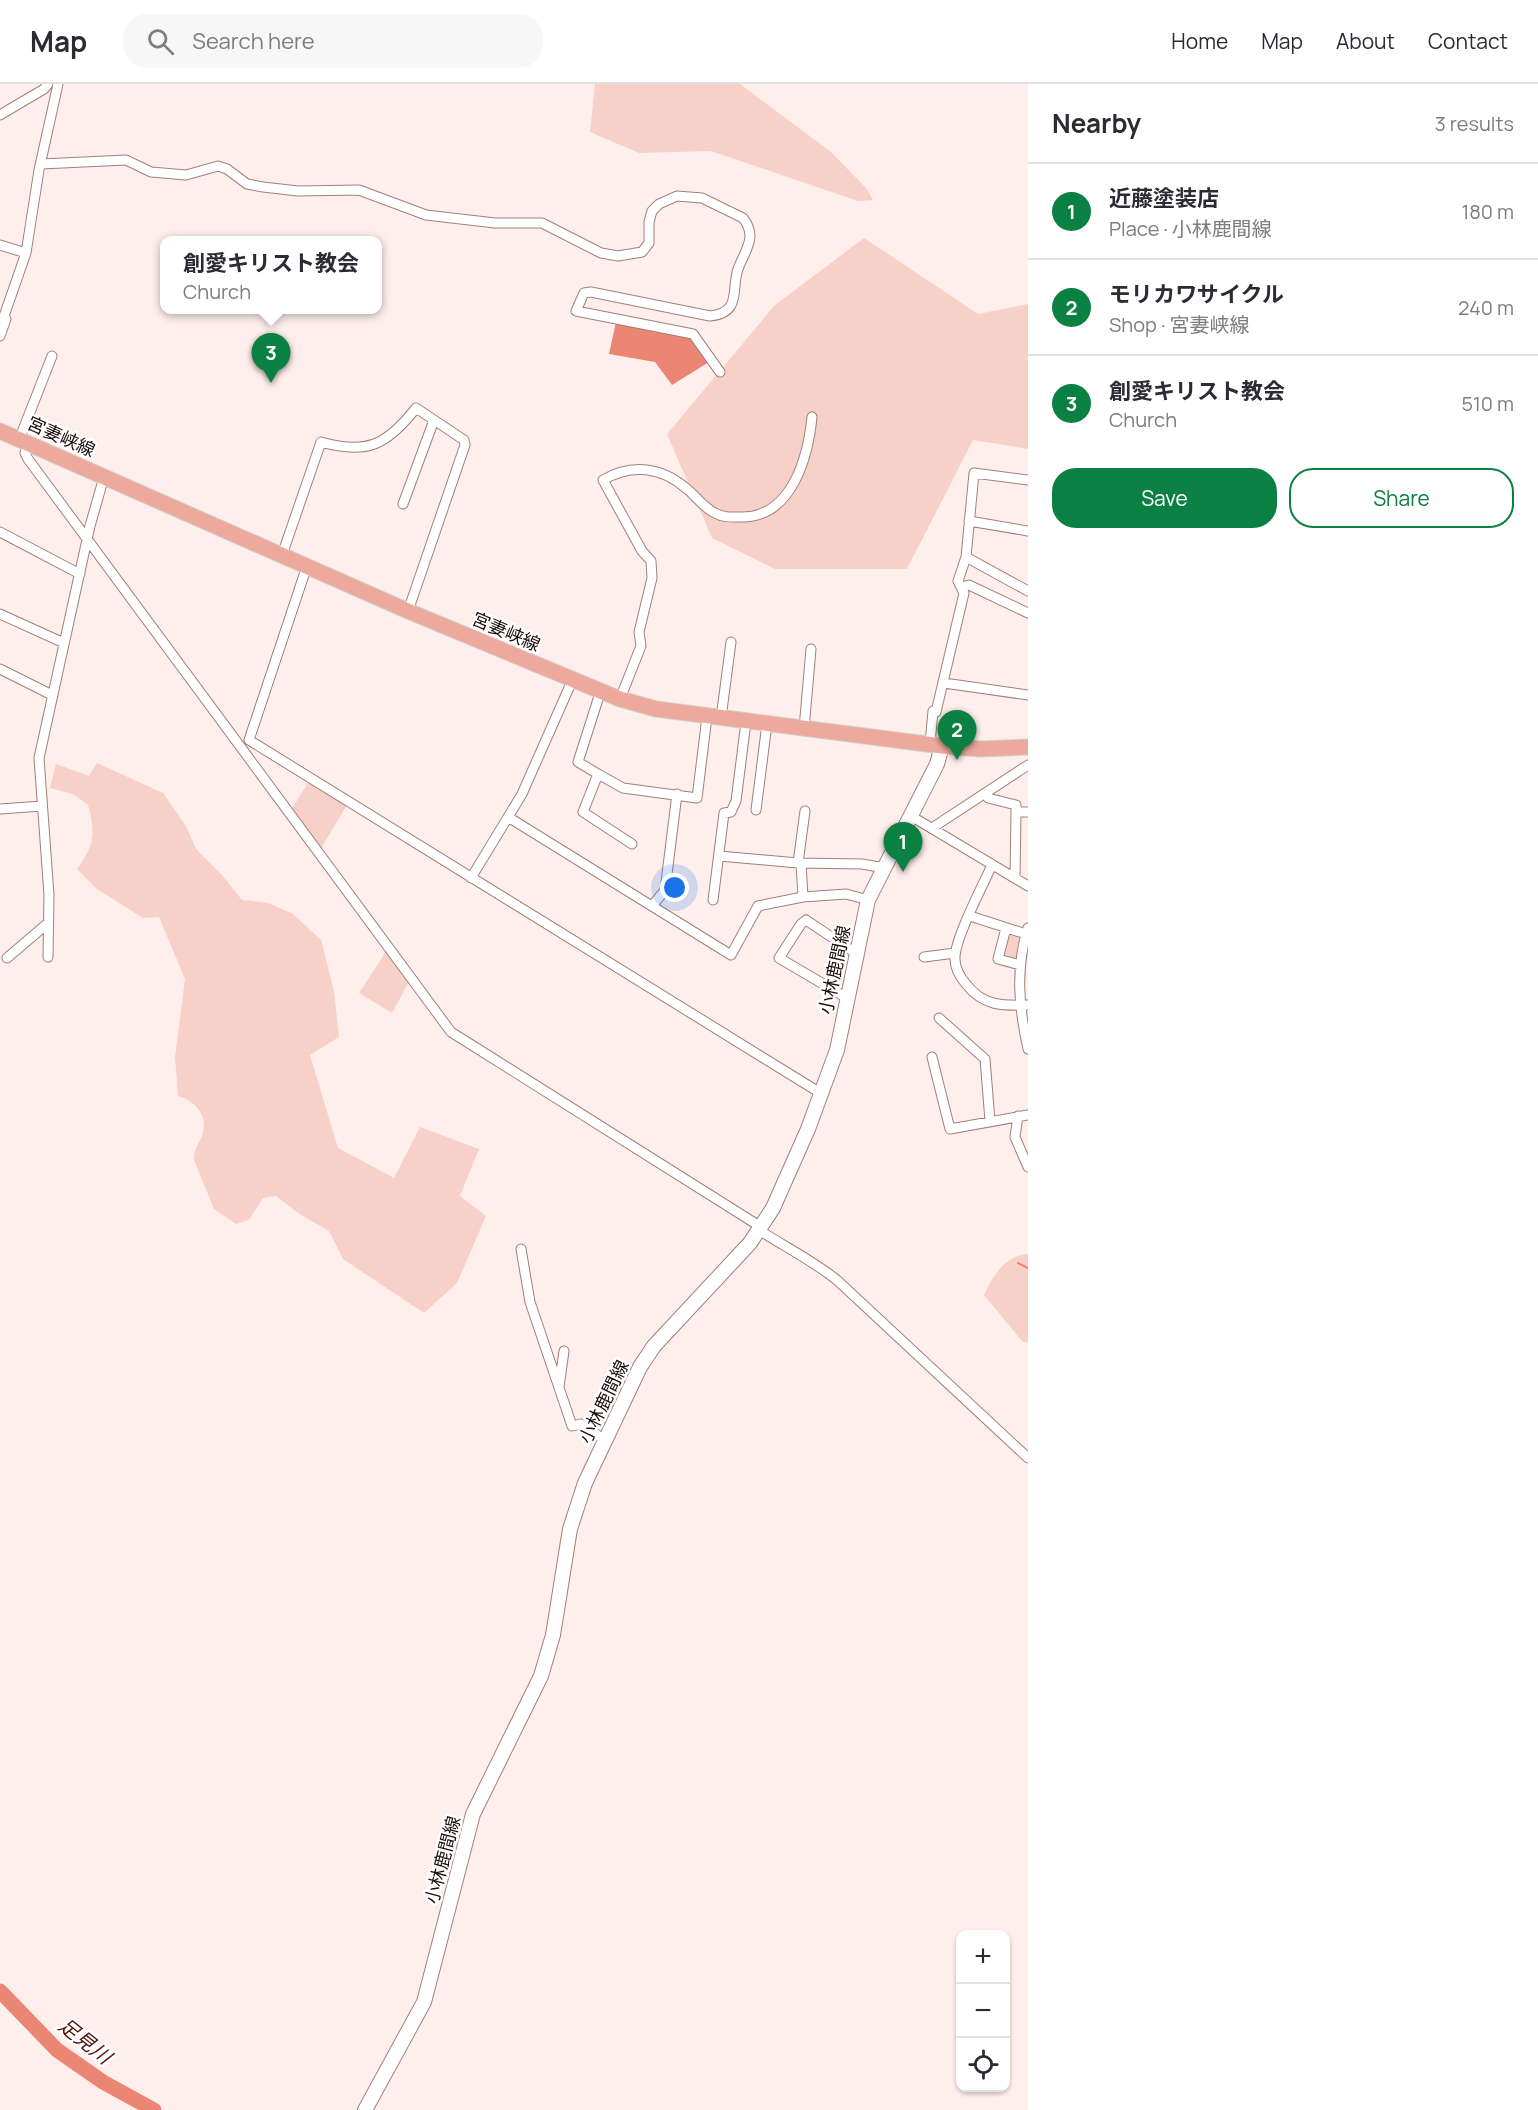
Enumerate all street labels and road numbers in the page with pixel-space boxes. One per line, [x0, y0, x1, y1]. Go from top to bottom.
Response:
street label: 宮妻峡線 [24, 410, 99, 462]
street label: 宮妻峡線 [469, 606, 544, 656]
street label: 小林鹿間線 [813, 923, 855, 1016]
street label: 小林鹿間線 [573, 1356, 634, 1447]
street label: 小林鹿間線 [419, 1813, 465, 1906]

